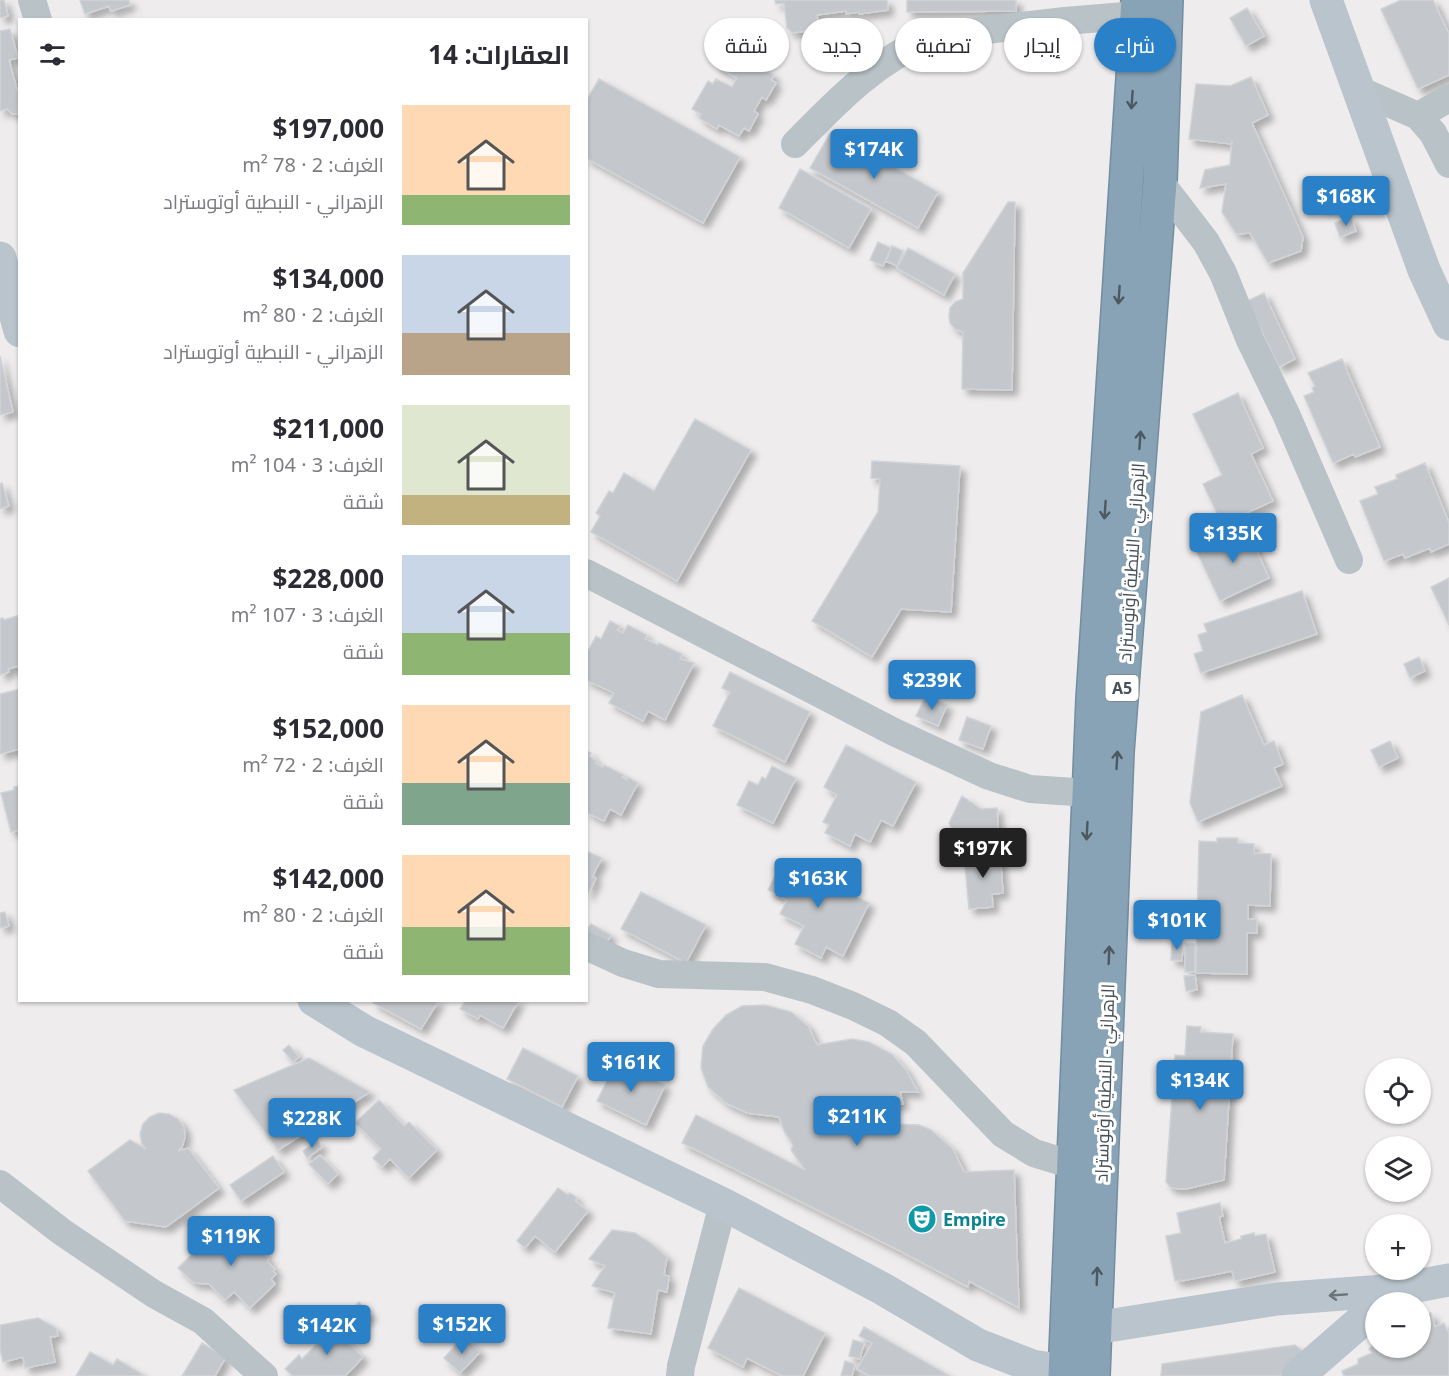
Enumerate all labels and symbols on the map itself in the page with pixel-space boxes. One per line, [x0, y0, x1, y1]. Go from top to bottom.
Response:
one-way arrow [1126, 90, 1137, 110]
pin: $174K [832, 129, 916, 180]
pin: $168K [1304, 176, 1388, 227]
one-way arrow [1113, 284, 1124, 304]
one-way arrow [1135, 430, 1146, 450]
street label: الزهراني - النبطية أوتوستراد [1112, 462, 1153, 662]
one-way arrow [1100, 500, 1111, 520]
pin: $135K [1191, 513, 1275, 564]
pin: $239K [890, 660, 974, 711]
road number: A5 [1106, 675, 1138, 701]
one-way arrow [1111, 750, 1122, 770]
one-way arrow [1082, 820, 1093, 840]
pin: $197K [941, 828, 1025, 879]
pin: $163K [776, 858, 860, 909]
pin: $101K [1135, 900, 1219, 951]
one-way arrow [1104, 945, 1115, 965]
street label: الزهراني - النبطية أوتوستراد [1089, 983, 1122, 1183]
pin: $161K [589, 1042, 673, 1093]
pin: $134K [1158, 1060, 1242, 1111]
pin: $211K [815, 1096, 899, 1147]
pin: $228K [270, 1098, 354, 1149]
theatre icon: Empire [906, 1203, 938, 1235]
place label: Empire [943, 1207, 1006, 1231]
pin: $119K [189, 1216, 273, 1267]
one-way arrow [1091, 1266, 1102, 1286]
one-way arrow [1328, 1289, 1348, 1300]
pin: $152K [420, 1304, 504, 1355]
pin: $142K [285, 1305, 369, 1356]

